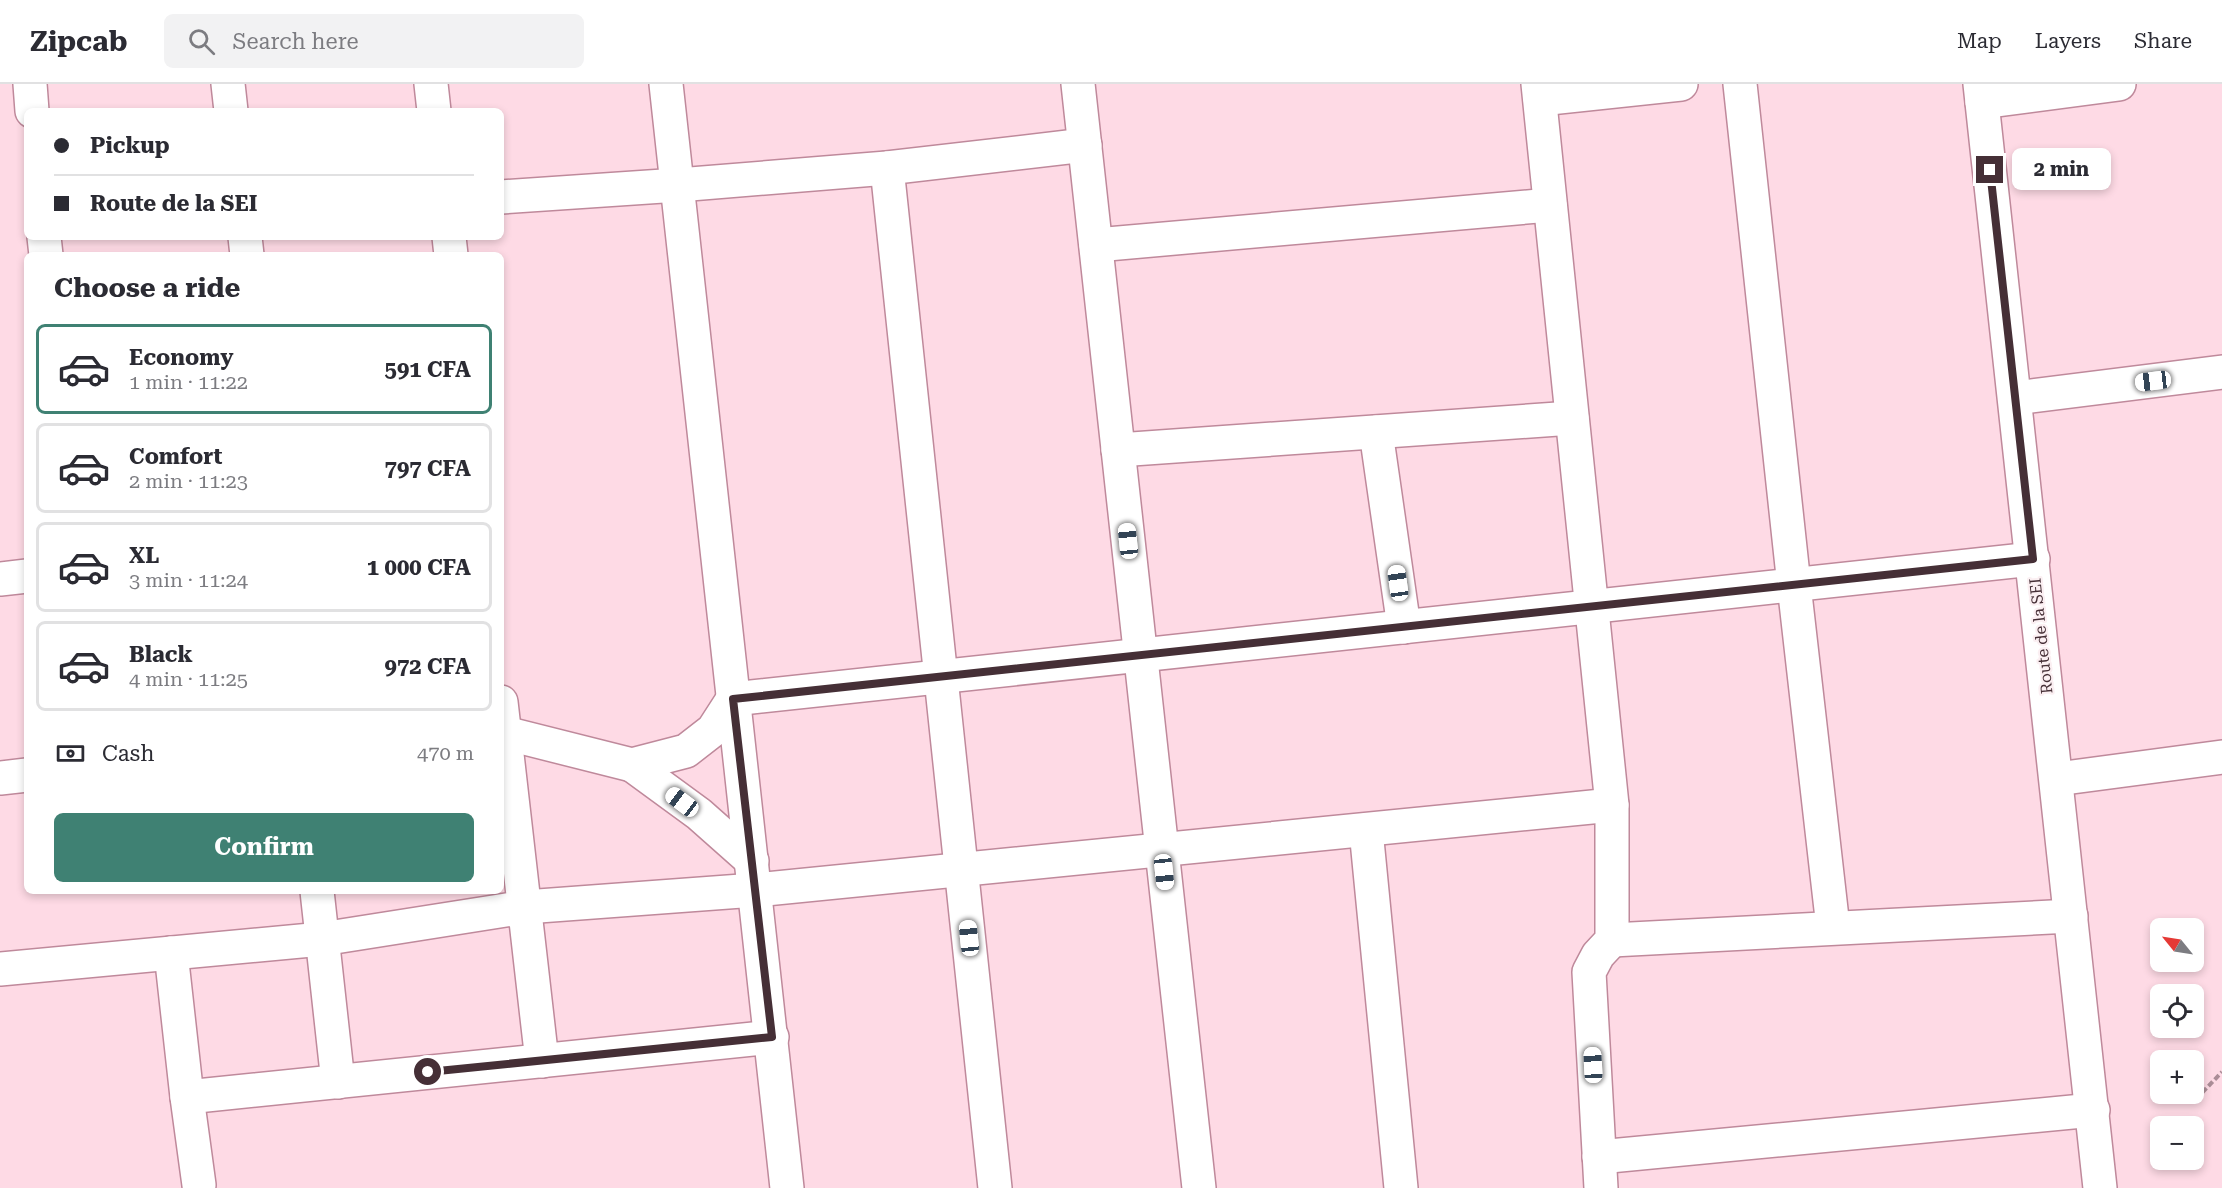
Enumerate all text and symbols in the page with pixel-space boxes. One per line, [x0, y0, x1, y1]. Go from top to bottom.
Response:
search box [164, 14, 584, 68]
text: Zipcab [30, 25, 128, 58]
icon: search [185, 25, 218, 58]
text: Search here [233, 29, 359, 54]
text: Map [1957, 29, 2002, 53]
text: Layers [2035, 29, 2101, 53]
text: Share [2134, 29, 2192, 53]
text: Pickup [90, 133, 170, 158]
callout: 2 min [2011, 149, 2110, 191]
route end [1976, 156, 2003, 183]
text: 2 min [2034, 157, 2089, 181]
text: Route de la SEI [90, 191, 257, 216]
text: Choose a ride [54, 272, 240, 304]
icon: car [57, 342, 111, 396]
text: Economy [129, 345, 233, 370]
text: 591 CFA [385, 357, 471, 382]
text: 1 min · 11:22 [129, 370, 248, 394]
car [2134, 370, 2172, 392]
icon: car [57, 441, 111, 495]
text: Comfort [129, 444, 222, 469]
text: 797 CFA [385, 456, 471, 481]
text: 2 min · 11:23 [129, 469, 248, 493]
car [1117, 522, 1139, 560]
icon: car [57, 540, 111, 594]
text: XL [129, 543, 159, 568]
text: 1 000 CFA [367, 555, 471, 580]
car [1387, 564, 1409, 602]
text: 3 min · 11:24 [129, 568, 248, 592]
street label: Route de la SEI [2025, 577, 2057, 695]
icon: car [57, 639, 111, 693]
text: Black [129, 642, 193, 667]
text: 972 CFA [385, 654, 471, 679]
text: 4 min · 11:25 [129, 667, 248, 691]
icon: cash [54, 737, 87, 770]
text: Cash [102, 741, 154, 766]
text: 470 m [417, 741, 474, 765]
car [662, 784, 702, 820]
button: Confirm [54, 813, 474, 882]
car [1153, 853, 1175, 891]
north arrow [2150, 918, 2204, 972]
map controls [2150, 918, 2204, 1170]
car [958, 919, 980, 957]
button: locate [2150, 984, 2204, 1038]
car [1583, 1047, 1603, 1083]
button: + [2150, 1050, 2204, 1104]
route start [414, 1058, 441, 1085]
button: − [2150, 1116, 2204, 1170]

